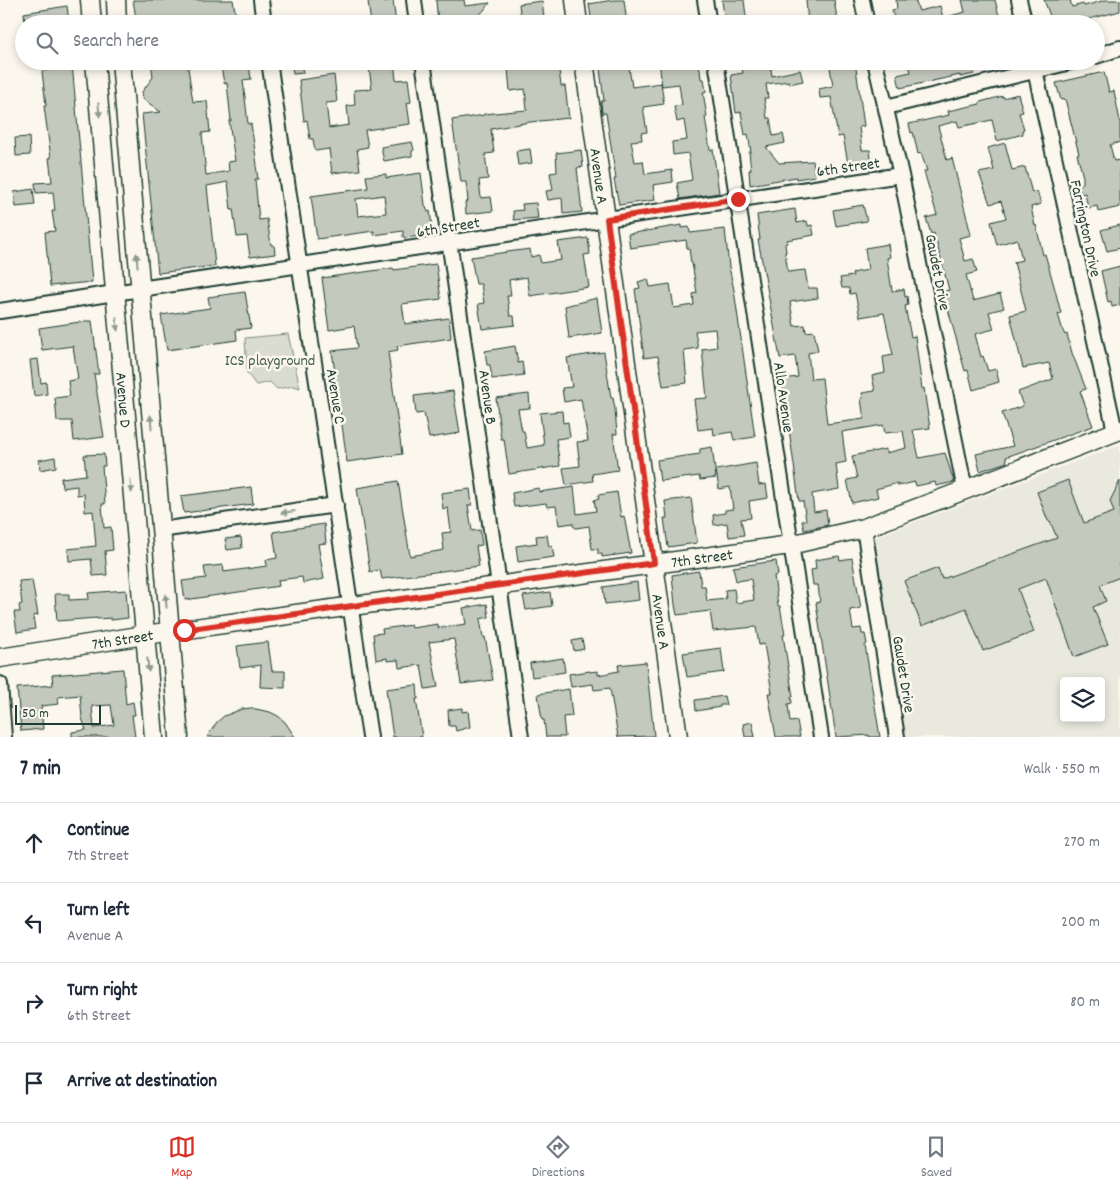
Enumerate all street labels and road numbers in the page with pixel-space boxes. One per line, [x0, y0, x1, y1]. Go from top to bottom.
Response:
street label: Avenue A [582, 147, 613, 206]
street label: 6th Street [815, 153, 882, 184]
street label: Farrington Drive [1063, 178, 1106, 279]
street label: 6th Street [415, 212, 482, 245]
street label: Gaudet Drive [918, 232, 955, 313]
street label: Allo Avenue [766, 361, 799, 434]
street label: Avenue C [319, 367, 350, 426]
street label: Avenue B [471, 368, 502, 426]
street label: Avenue D [108, 371, 136, 429]
street label: 7th Street [670, 544, 734, 575]
street label: Avenue A [644, 593, 675, 652]
street label: 7th Street [90, 625, 155, 657]
street label: Gaudet Drive [885, 634, 920, 714]

